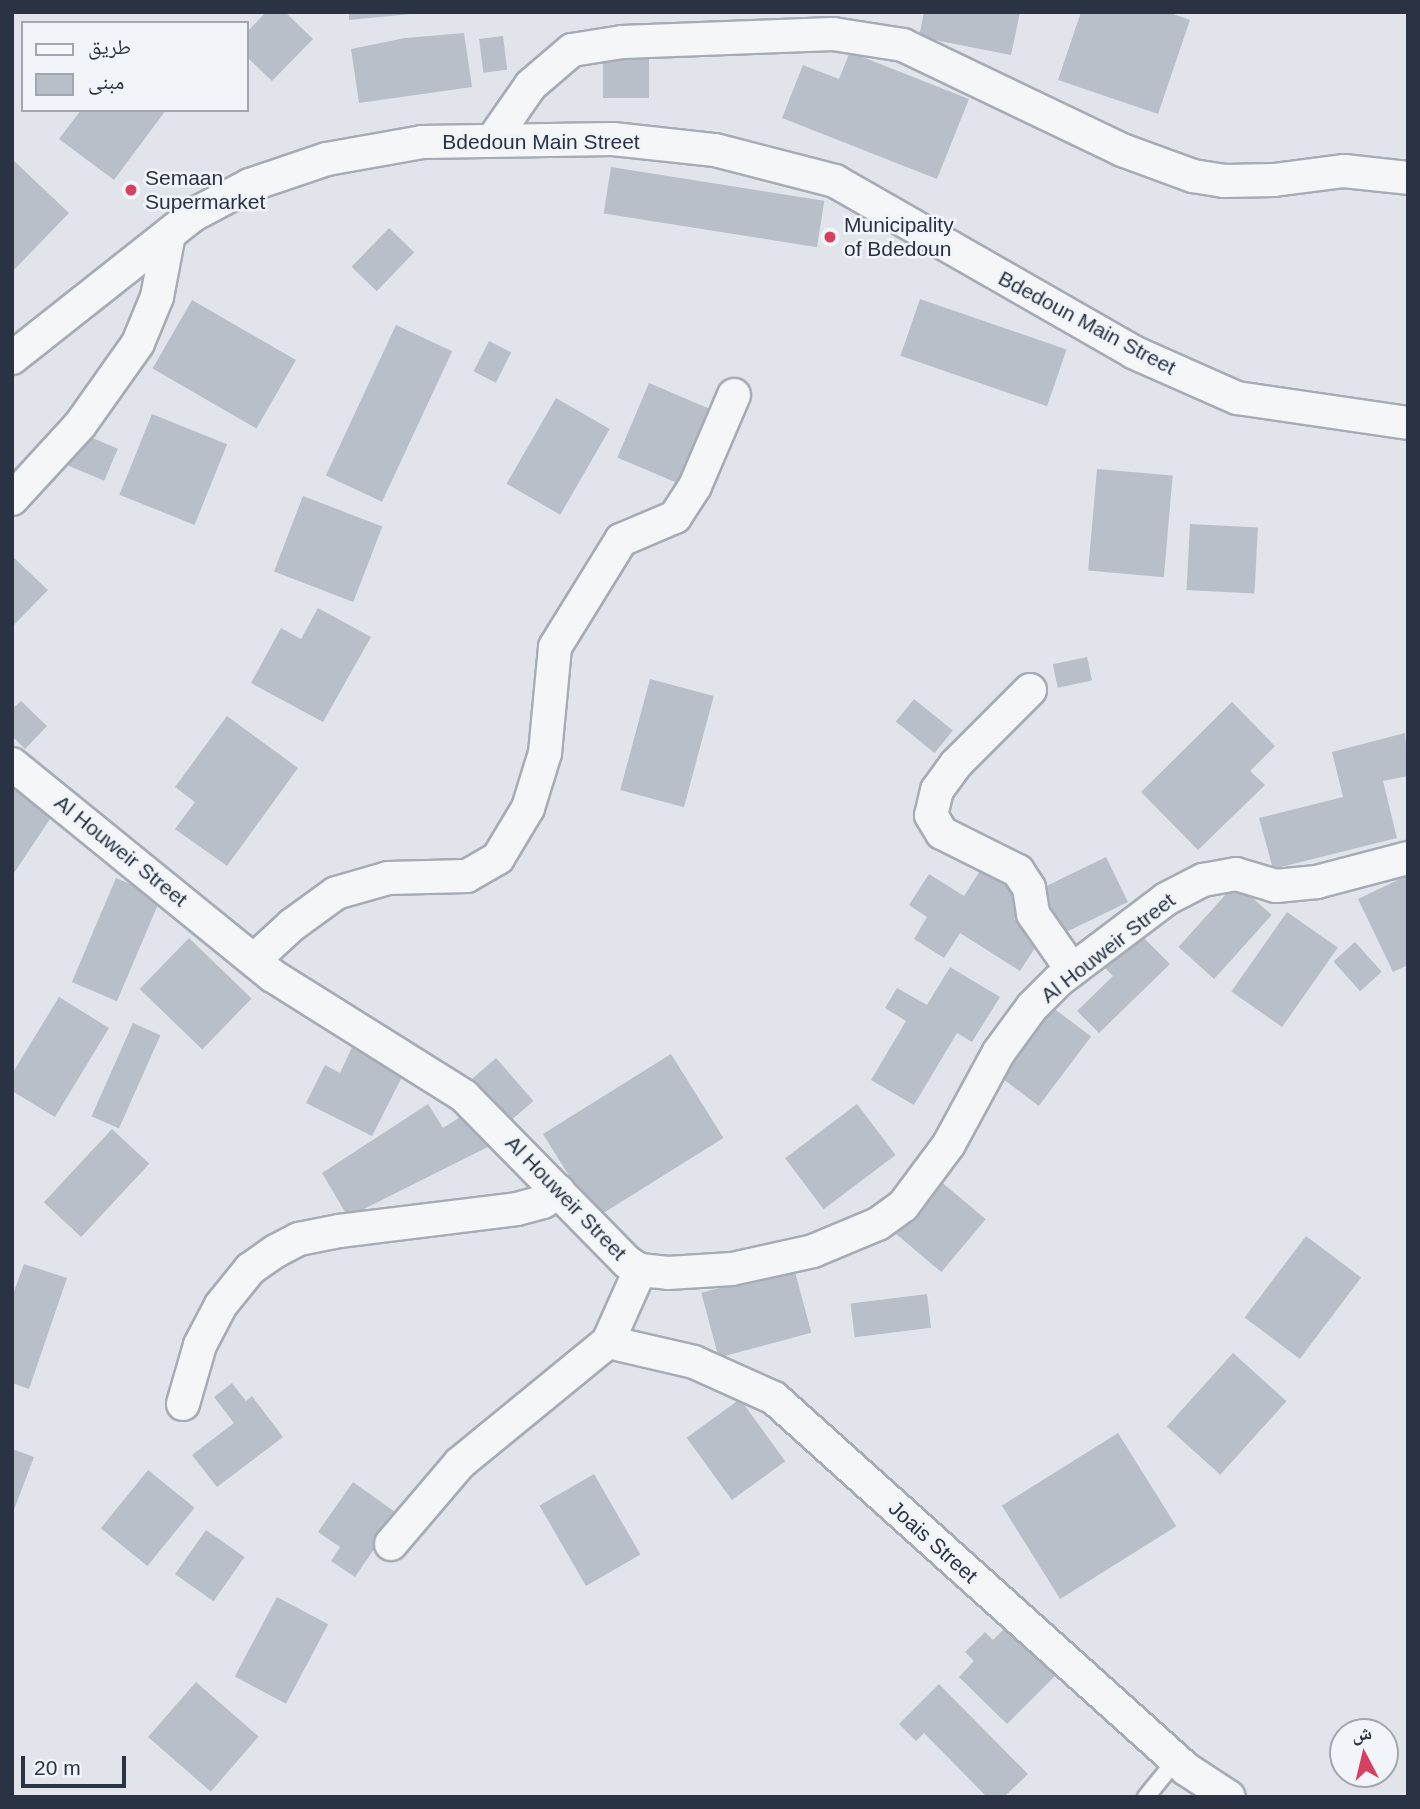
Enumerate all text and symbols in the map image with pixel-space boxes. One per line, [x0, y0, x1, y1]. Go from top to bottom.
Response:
legend [21, 21, 248, 112]
text: طريق [88, 35, 131, 58]
text: مبنى [88, 70, 124, 93]
street label: Bdedoun Main Street [442, 129, 640, 155]
place label: Semaan Supermarket [145, 165, 265, 215]
marker: Semaan Supermarket [123, 182, 139, 198]
place label: Municipality of Bdedoun [844, 212, 954, 262]
marker: Municipality of Bdedoun [822, 229, 838, 245]
street label: Bdedoun Main Street [994, 266, 1180, 380]
street label: Al Houweir Street [50, 790, 192, 912]
street label: Al Houweir Street [1036, 888, 1180, 1008]
street label: Al Houweir Street [500, 1130, 632, 1266]
street label: Joais Street [883, 1496, 983, 1588]
north arrow [1329, 1718, 1399, 1788]
text: ش [1350, 1722, 1373, 1745]
scale bar [24, 1742, 130, 1786]
text: 20 m [34, 1756, 81, 1779]

